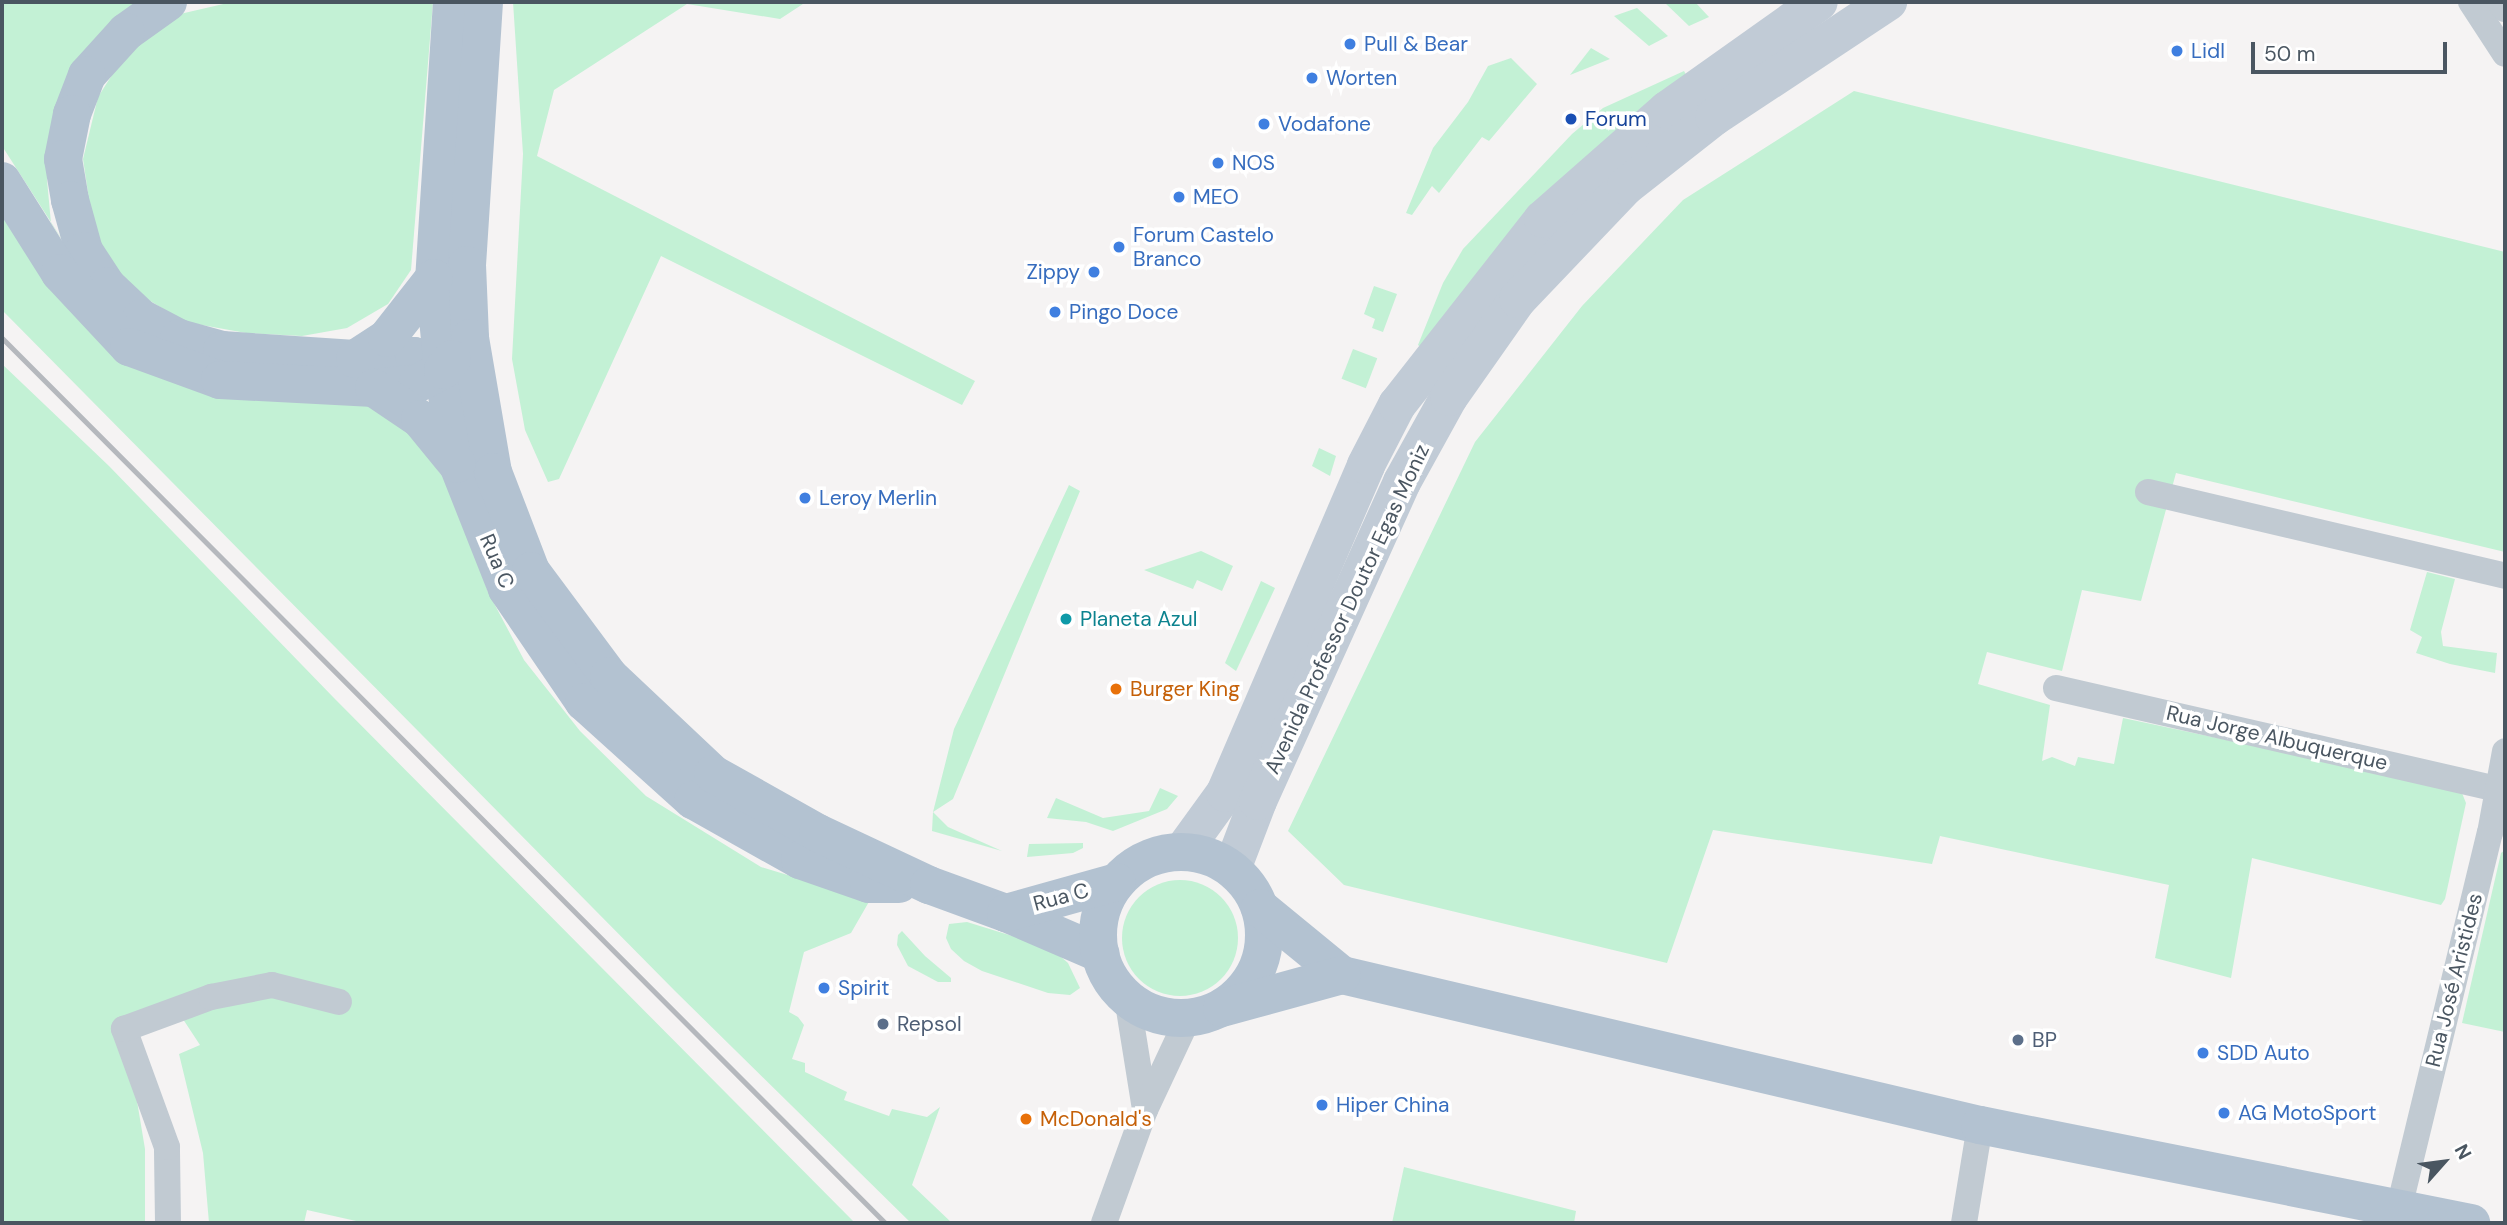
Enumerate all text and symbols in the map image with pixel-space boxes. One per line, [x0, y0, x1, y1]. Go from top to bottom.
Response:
scale bar [2255, 28, 2451, 72]
place label: Pull & Bear [1364, 31, 1468, 57]
marker: Pull & Bear [1342, 36, 1358, 52]
place label: Lidl [2191, 38, 2225, 64]
text: 50 m [2264, 40, 2315, 68]
marker: Lidl [2169, 43, 2185, 59]
place label: Worten [1326, 65, 1397, 91]
marker: Worten [1304, 70, 1320, 86]
place label: Forum [1585, 106, 1647, 132]
place label: Vodafone [1278, 111, 1371, 137]
marker: Forum [1563, 111, 1579, 127]
marker: Vodafone [1256, 116, 1272, 132]
place label: NOS [1232, 150, 1275, 176]
marker: NOS [1210, 155, 1226, 171]
place label: MEO [1193, 184, 1239, 210]
marker: MEO [1171, 189, 1187, 205]
place label: Forum Castelo Branco [1133, 222, 1274, 272]
marker: Forum Castelo Branco [1111, 239, 1127, 255]
place label: Zippy [1026, 259, 1080, 285]
marker: Zippy [1086, 264, 1102, 280]
place label: Pingo Doce [1069, 299, 1178, 325]
marker: Pingo Doce [1047, 304, 1063, 320]
street label: Avenida Professor Doutor Egas Moniz [1259, 440, 1435, 778]
place label: Leroy Merlin [819, 485, 937, 511]
marker: Leroy Merlin [797, 490, 813, 506]
street label: Rua C [474, 530, 520, 592]
place label: Planeta Azul [1080, 606, 1197, 632]
marker: Planeta Azul [1058, 611, 1074, 627]
place label: Burger King [1130, 676, 1240, 702]
marker: Burger King [1108, 681, 1124, 697]
street label: Rua Jorge Albuquerque [2164, 700, 2390, 776]
street label: Rua C [1030, 878, 1092, 916]
street label: Rua José Aristides [2420, 890, 2488, 1070]
place label: Spirit [838, 975, 889, 1001]
marker: Spirit [816, 980, 832, 996]
place label: Repsol [897, 1011, 962, 1037]
marker: Repsol [875, 1016, 891, 1032]
place label: BP [2032, 1027, 2057, 1053]
marker: BP [2010, 1032, 2026, 1048]
place label: SDD Auto [2217, 1040, 2310, 1066]
marker: SDD Auto [2195, 1045, 2211, 1061]
place label: Hiper China [1336, 1092, 1449, 1118]
marker: Hiper China [1314, 1097, 1330, 1113]
place label: AG MotoSport [2238, 1100, 2376, 1126]
marker: AG MotoSport [2216, 1105, 2232, 1121]
place label: McDonald's [1040, 1106, 1152, 1132]
marker: McDonald's [1018, 1111, 1034, 1127]
north arrow [2409, 1127, 2479, 1197]
text: N [2449, 1140, 2477, 1164]

